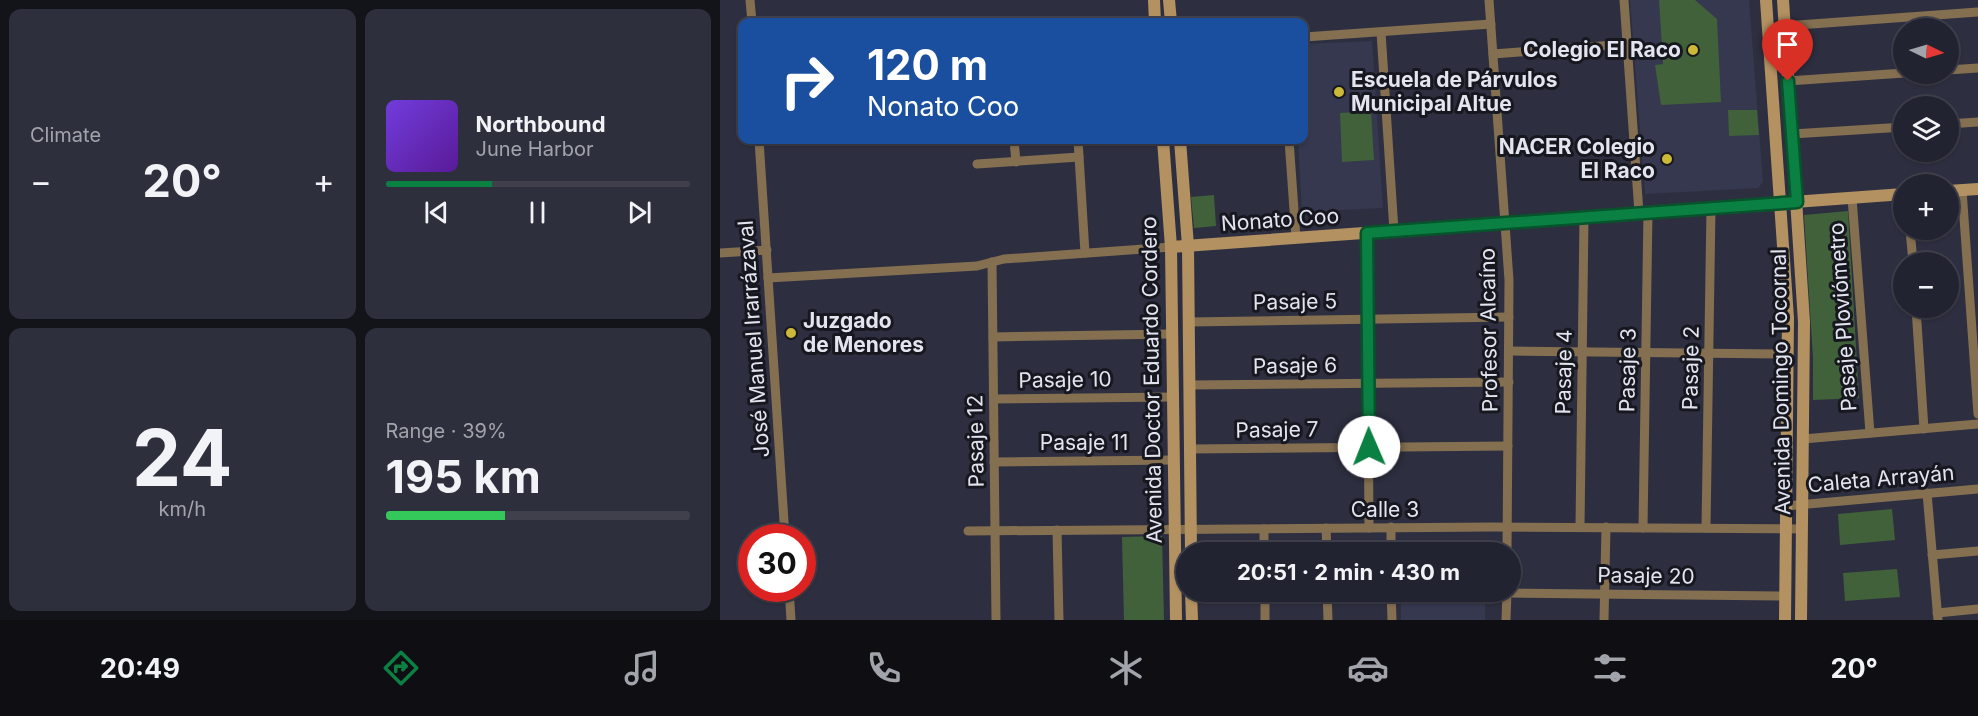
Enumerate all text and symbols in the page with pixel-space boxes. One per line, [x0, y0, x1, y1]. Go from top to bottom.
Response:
north arrow [1893, 18, 1959, 84]
map controls [1893, 18, 1959, 318]
pin [1762, 19, 1813, 81]
icon: arrive [1771, 28, 1804, 61]
place label: Colegio El Raco [1523, 37, 1681, 62]
text: 120 m [867, 39, 988, 90]
icon: right [768, 42, 846, 120]
marker: Colegio El Raco [1686, 43, 1700, 57]
place label: Escuela de Párvulos Municipal Altue [1351, 67, 1557, 116]
marker: Escuela de Párvulos Municipal Altue [1332, 85, 1346, 99]
text: Nonato Coo [867, 90, 1019, 123]
button: layers [1893, 96, 1959, 162]
text: Northbound [476, 111, 606, 137]
text: Climate [30, 123, 101, 147]
place label: NACER Colegio El Raco [1499, 134, 1655, 183]
text: June Harbor [476, 137, 594, 161]
marker: NACER Colegio El Raco [1660, 152, 1674, 166]
text: 20° [143, 153, 222, 208]
text: − [30, 161, 52, 201]
text: + [313, 161, 335, 201]
button: + [1893, 174, 1959, 240]
icon: previous [420, 196, 453, 229]
icon: pause [521, 196, 554, 229]
icon: next [623, 196, 656, 229]
street label: Nonato Coo [1220, 203, 1340, 236]
street label: Avenida Doctor Eduardo Cordero [1136, 216, 1167, 544]
street label: José Manuel Irarrázaval [733, 220, 774, 458]
street label: Pasaje Ploviómetro [1823, 222, 1862, 412]
street label: Profesor Alcaíno [1475, 248, 1502, 412]
street label: Avenida Domingo Tocornal [1766, 249, 1795, 515]
button: − [1893, 252, 1959, 318]
street label: Pasaje 5 [1253, 288, 1337, 315]
place label: Juzgado de Menores [803, 308, 924, 357]
marker: Juzgado de Menores [784, 326, 798, 340]
street label: Pasaje 2 [1677, 326, 1704, 410]
street label: Pasaje 3 [1614, 328, 1641, 412]
street label: Pasaje 4 [1550, 329, 1577, 415]
street label: Pasaje 6 [1253, 352, 1337, 379]
street label: Pasaje 10 [1018, 366, 1112, 393]
street label: Pasaje 12 [962, 394, 989, 488]
text: 24 [132, 410, 233, 505]
position arrow [1337, 415, 1401, 479]
street label: Pasaje 7 [1235, 416, 1319, 443]
text: Range · 39% [386, 419, 507, 443]
street label: Pasaje 11 [1040, 430, 1128, 455]
text: 195 km [386, 449, 541, 504]
street label: Caleta Arrayán [1807, 460, 1955, 497]
text: km/h [158, 497, 206, 521]
street label: Calle 3 [1351, 497, 1419, 522]
speed limit sign: 30 [738, 524, 816, 602]
text: 20:51 · 2 min · 430 m [1237, 559, 1460, 585]
street label: Pasaje 20 [1597, 562, 1695, 589]
icon: directions [380, 647, 422, 689]
icon: music [621, 647, 663, 689]
icon: phone [863, 647, 905, 689]
icon: climate [1105, 647, 1147, 689]
icon: car [1347, 647, 1389, 689]
icon: filters [1589, 647, 1631, 689]
text: 20:49 [100, 652, 180, 685]
text: 20° [1830, 652, 1878, 685]

